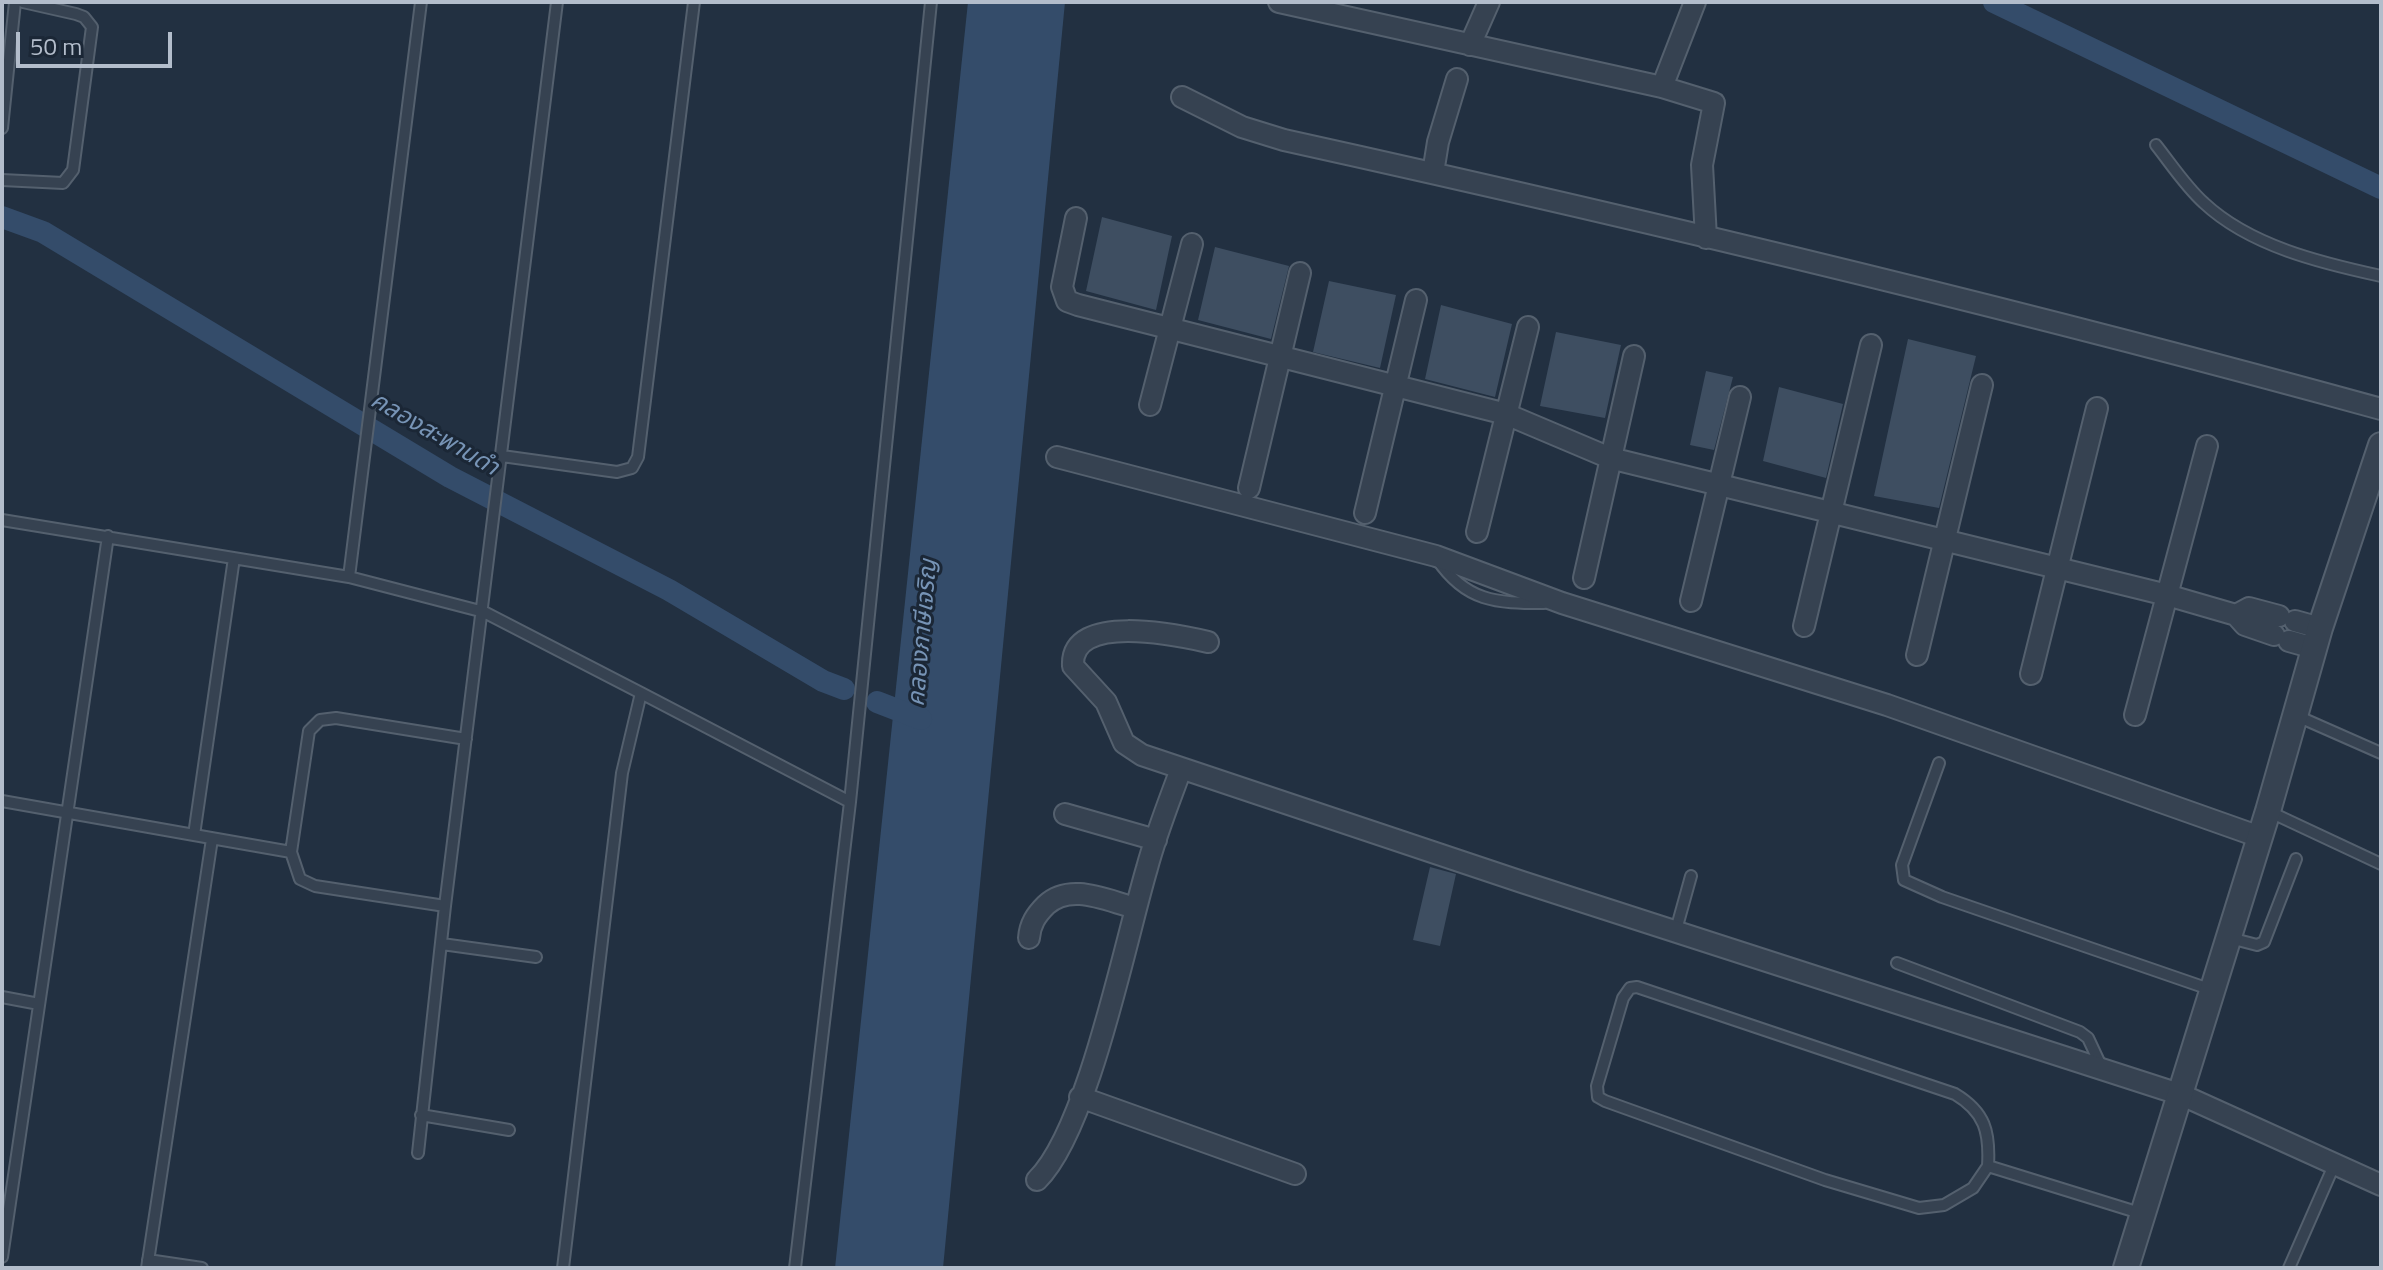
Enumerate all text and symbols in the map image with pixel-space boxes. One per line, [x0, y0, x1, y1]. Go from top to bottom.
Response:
scale bar [20, 16, 176, 66]
text: 50 m [30, 28, 82, 64]
water label: คลองสะพานดำ [365, 387, 503, 483]
water label: คลองภาษีเจริญ [903, 558, 945, 708]

